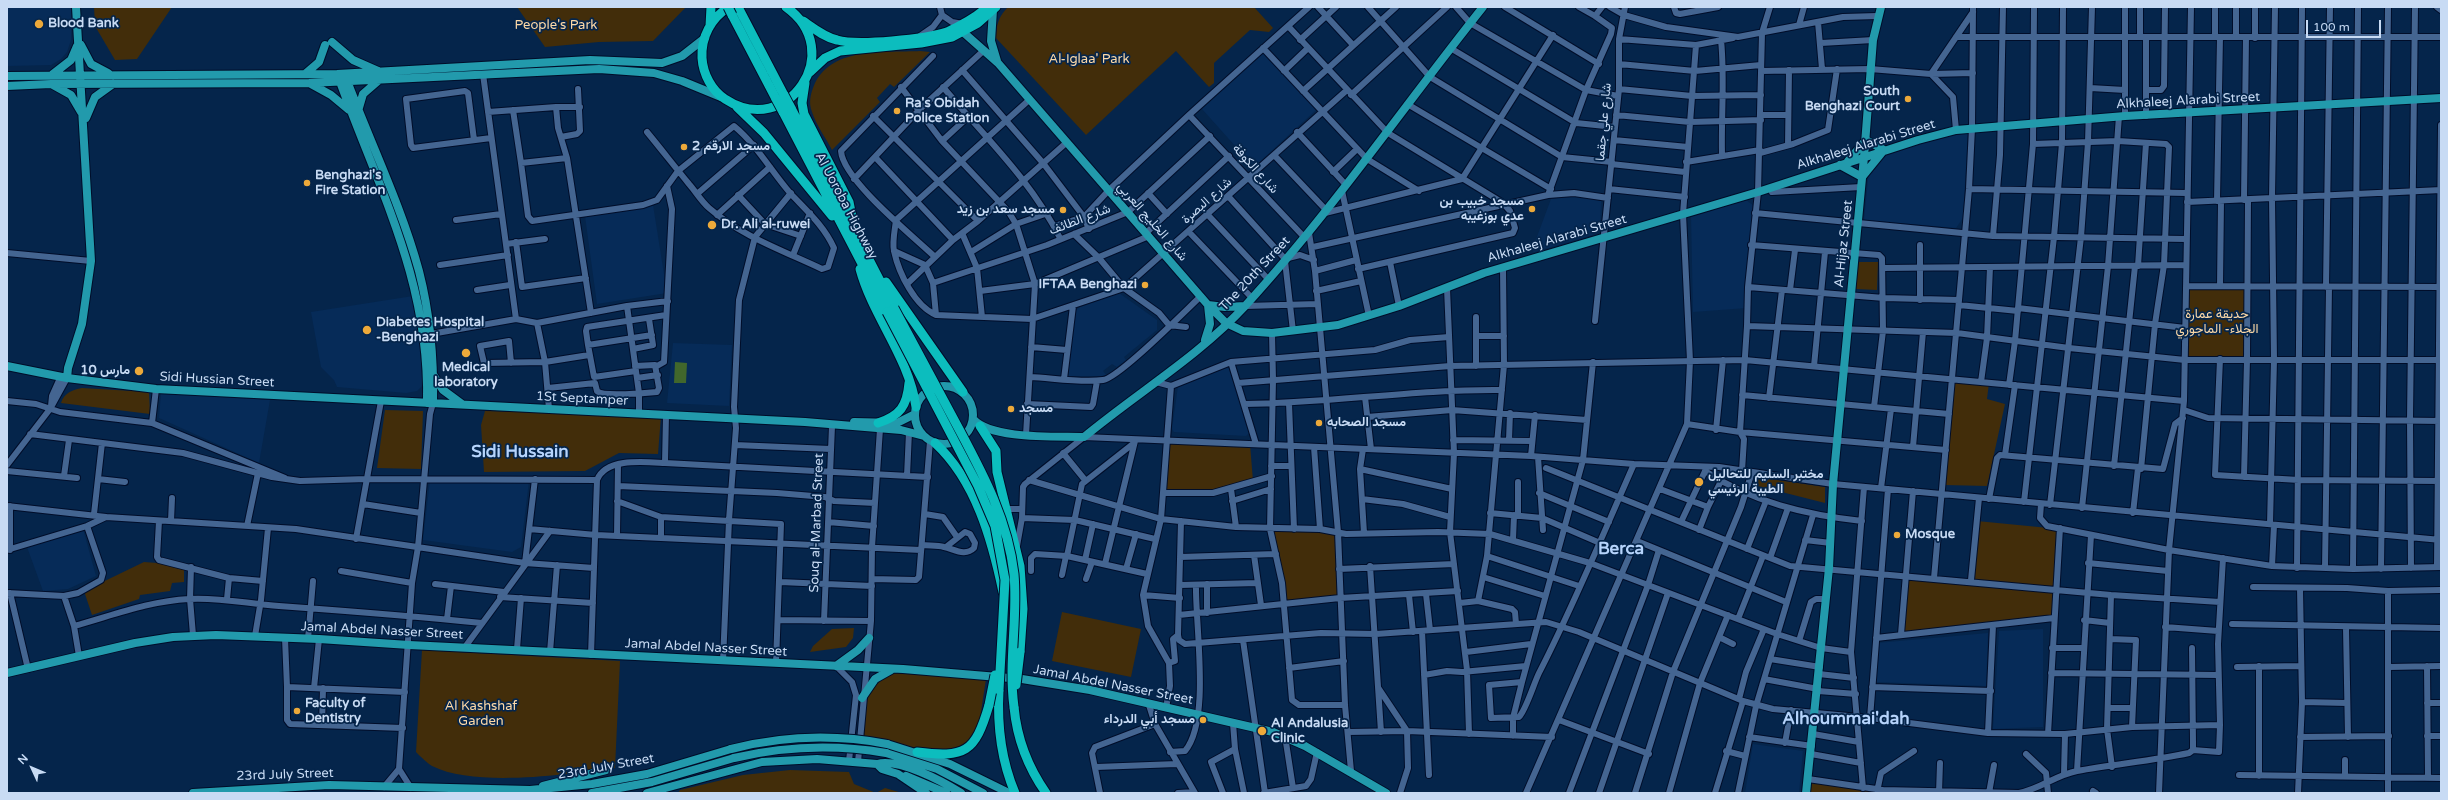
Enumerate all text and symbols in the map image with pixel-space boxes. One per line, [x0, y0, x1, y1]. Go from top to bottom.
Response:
scale bar [2308, 12, 2383, 38]
place label: Blood Bank [48, 16, 119, 32]
marker: Blood Bank [33, 18, 45, 30]
park label: People's Park [515, 18, 597, 34]
text: 100 m [2313, 20, 2350, 34]
park label: Al-Iglaa' Park [1049, 52, 1129, 68]
street label: شارع علي جقما [1593, 82, 1615, 162]
place label: South Benghazi Court [1805, 84, 1900, 115]
street label: Alkhaleej Alarabi Street [2116, 89, 2260, 113]
marker: South Benghazi Court [1903, 94, 1913, 104]
place label: Ra's Obidah Police Station [905, 96, 989, 127]
marker: Ra's Obidah Police Station [892, 106, 902, 116]
street label: Alkhaleej Alarabi Street [1795, 116, 1937, 174]
place label: مسجد الارقم 2 [692, 139, 770, 155]
street label: شارع الكوفة [1229, 141, 1281, 197]
marker: مسجد الارقم 2 [679, 142, 689, 152]
street label: Al Uoroba Highway [811, 150, 881, 262]
place label: Benghazi's Fire Station [315, 168, 385, 199]
street label: شارع البصرة [1179, 174, 1235, 228]
marker: Benghazi's Fire Station [302, 178, 312, 188]
street label: شارع الخليج العربي [1114, 179, 1190, 265]
place label: مسجد خبيب بن عدي بوزغيبه [1440, 194, 1524, 225]
street label: Al-Hijaz Street [1832, 199, 1856, 289]
street label: شارع الطائف [1047, 201, 1113, 239]
place label: مسجد سعد بن زيد [957, 202, 1055, 218]
marker: مسجد خبيب بن عدي بوزغيبه [1527, 204, 1537, 214]
marker: مسجد سعد بن زيد [1058, 205, 1068, 215]
street label: Alkhaleej Alarabi Street [1486, 212, 1628, 266]
place label: Dr. Ali al-ruwei [721, 217, 810, 233]
marker: Dr. Ali al-ruwei [706, 219, 718, 231]
street label: The 20th Street [1216, 233, 1294, 315]
place label: IFTAA Benghazi [1038, 277, 1137, 293]
marker: IFTAA Benghazi [1140, 280, 1150, 290]
park label: حديقة عمارة الجلاء- الماجوري [2175, 307, 2259, 338]
place label: Diabetes Hospital -Benghazi [376, 315, 484, 346]
marker: Diabetes Hospital -Benghazi [361, 324, 373, 336]
marker: Medical laboratory [460, 347, 472, 359]
place label: Medical laboratory [434, 360, 498, 391]
place label: 10 مارس [80, 363, 130, 379]
marker: 10 مارس [133, 365, 145, 377]
street label: Sidi Hussian Street [159, 369, 275, 391]
street label: 1St Septamper [535, 389, 629, 409]
place label: مسجد [1019, 401, 1053, 417]
marker: مسجد [1006, 404, 1016, 414]
place label: مسجد الصحابه [1327, 415, 1406, 431]
marker: مسجد الصحابه [1314, 418, 1324, 428]
district label: Sidi Hussain [471, 443, 569, 463]
street label: Souq al-Marbad Street [807, 453, 827, 593]
place label: مختبر السليم للتحاليل الطيبة الرئيسي [1708, 467, 1824, 498]
marker: مختبر السليم للتحاليل الطيبة الرئيسي [1693, 476, 1705, 488]
place label: Mosque [1905, 527, 1955, 543]
marker: Mosque [1892, 530, 1902, 540]
district label: Berca [1598, 540, 1644, 560]
street label: Jamal Abdel Nasser Street [301, 619, 463, 643]
street label: Jamal Abdel Nasser Street [625, 636, 787, 660]
street label: Jamal Abdel Nasser Street [1032, 662, 1194, 708]
place label: Faculty of Dentistry [305, 696, 365, 727]
park label: Al Kashshaf Garden [445, 699, 517, 730]
marker: Faculty of Dentistry [292, 706, 302, 716]
district label: Alhoummai'dah [1782, 710, 1910, 730]
place label: مسجد أبي الدرداء [1104, 712, 1195, 728]
marker: مسجد أبي الدرداء [1198, 715, 1208, 725]
place label: Al Andalusia Clinic [1271, 716, 1348, 747]
marker: Al Andalusia Clinic [1256, 725, 1268, 737]
north arrow [12, 748, 52, 788]
street label: 23rd July Street [557, 751, 655, 783]
text: N [15, 752, 31, 767]
street label: 23rd July Street [236, 766, 334, 784]

